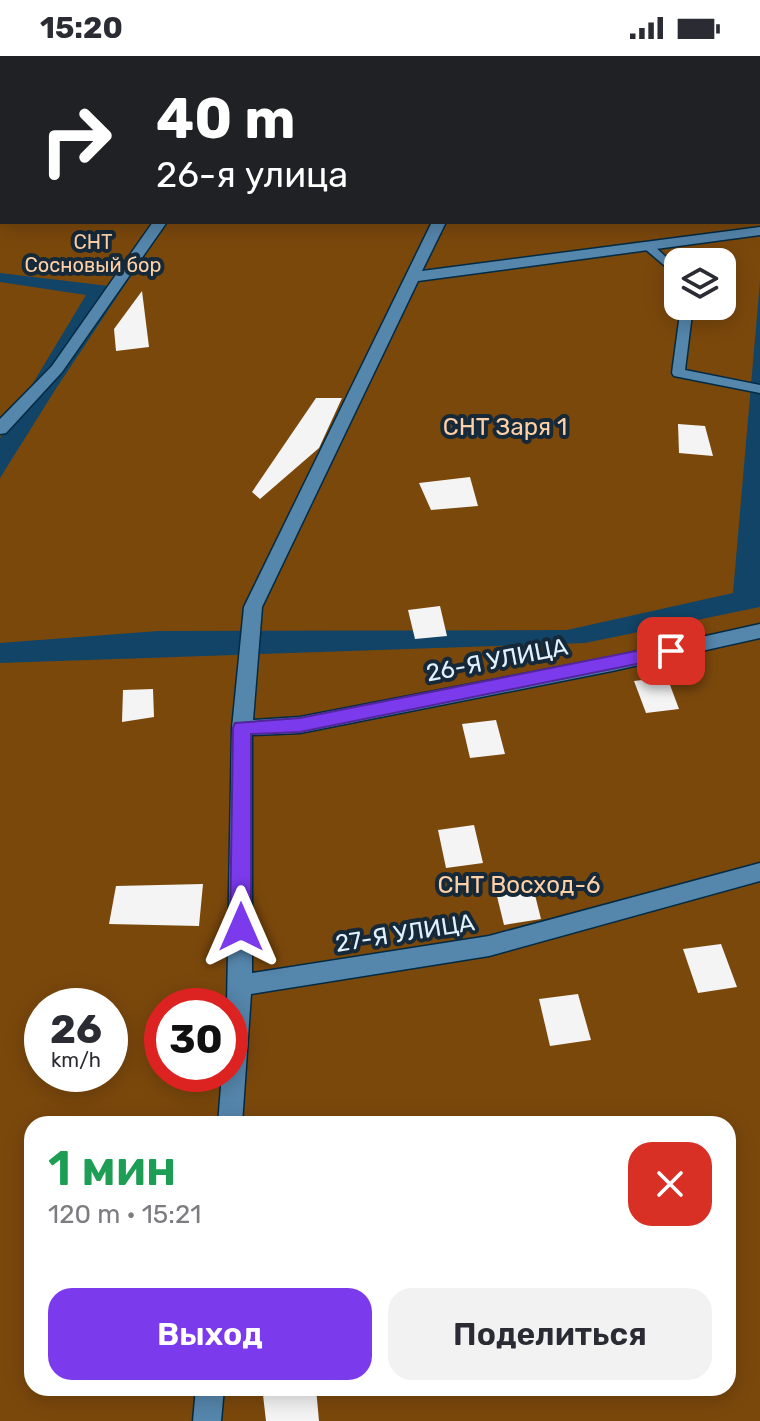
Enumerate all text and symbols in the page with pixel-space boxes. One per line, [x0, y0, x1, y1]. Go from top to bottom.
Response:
text: 15:20 [40, 10, 123, 46]
text: 40 m [156, 86, 296, 152]
icon: right [24, 88, 128, 192]
text: 26-я улица [156, 153, 348, 196]
park label: СНТ Сосновый бор [25, 230, 161, 277]
map controls [664, 248, 736, 320]
button: layers [664, 248, 736, 320]
park label: СНТ Заря 1 [443, 413, 567, 441]
pin [637, 617, 705, 685]
icon: arrive [649, 629, 693, 673]
street label: 26-Я УЛИЦА [424, 633, 570, 687]
park label: СНТ Восход-6 [437, 871, 601, 899]
position arrow [199, 885, 283, 969]
street label: 27-Я УЛИЦА [333, 908, 477, 958]
speed limit sign: 30 [144, 988, 248, 1092]
text: 26 [50, 1006, 102, 1053]
text: km/h [51, 1048, 101, 1072]
text: 1 мин [48, 1140, 176, 1197]
button: close [628, 1142, 712, 1226]
text: 120 m · 15:21 [48, 1199, 201, 1230]
button: Выход [48, 1288, 372, 1380]
button: Поделиться [388, 1288, 712, 1380]

